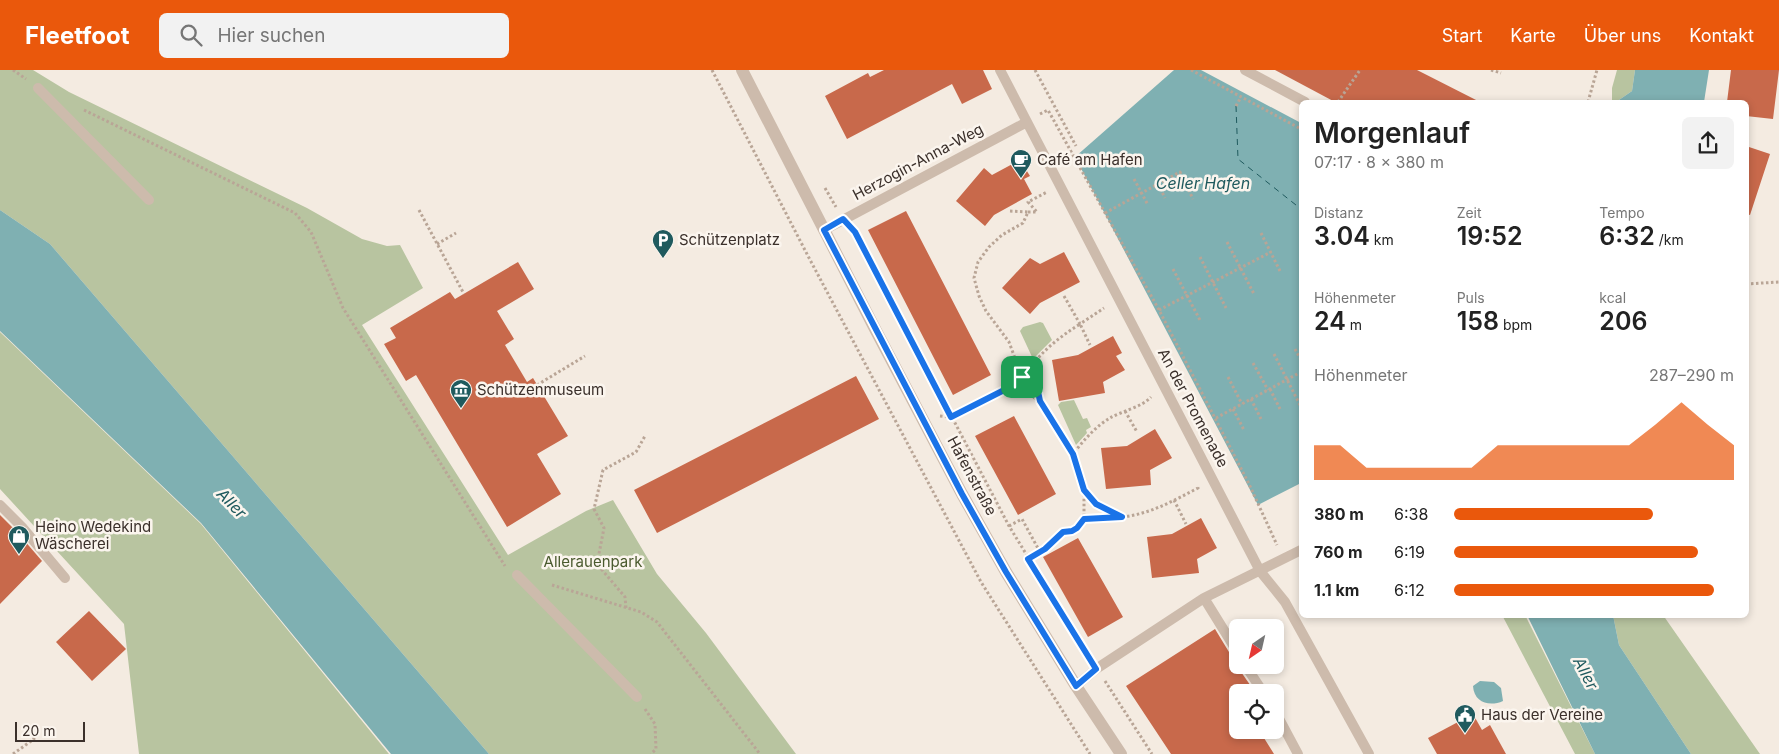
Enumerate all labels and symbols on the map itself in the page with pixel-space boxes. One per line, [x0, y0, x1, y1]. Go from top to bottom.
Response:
street label: Herzogin-Anna-Weg [849, 119, 986, 204]
cafe icon: Café am Hafen [1009, 148, 1033, 179]
place label: Café am Hafen [1037, 150, 1143, 169]
water label: Celler Hafen [1156, 173, 1250, 193]
parking icon: Schützenplatz [651, 228, 675, 259]
place label: Schützenplatz [679, 230, 780, 249]
street label: An der Promenade [1154, 345, 1233, 471]
pin [1001, 356, 1043, 398]
museum icon: Schützenmuseum [449, 378, 473, 409]
place label: Schützenmuseum [477, 380, 604, 399]
street label: Hafenstraße [944, 433, 1001, 519]
water label: Aller [212, 483, 252, 523]
place label: Heino Wedekind Wäscherei [35, 517, 151, 553]
shop icon: Heino Wedekind Wäscherei [7, 524, 31, 555]
park label: Allerauenpark [544, 552, 643, 571]
north arrow [1229, 619, 1284, 674]
water label: Aller [1569, 652, 1603, 694]
public building icon: Haus der Vereine [1453, 703, 1477, 734]
place label: Haus der Vereine [1481, 705, 1603, 724]
scale bar [15, 719, 85, 742]

